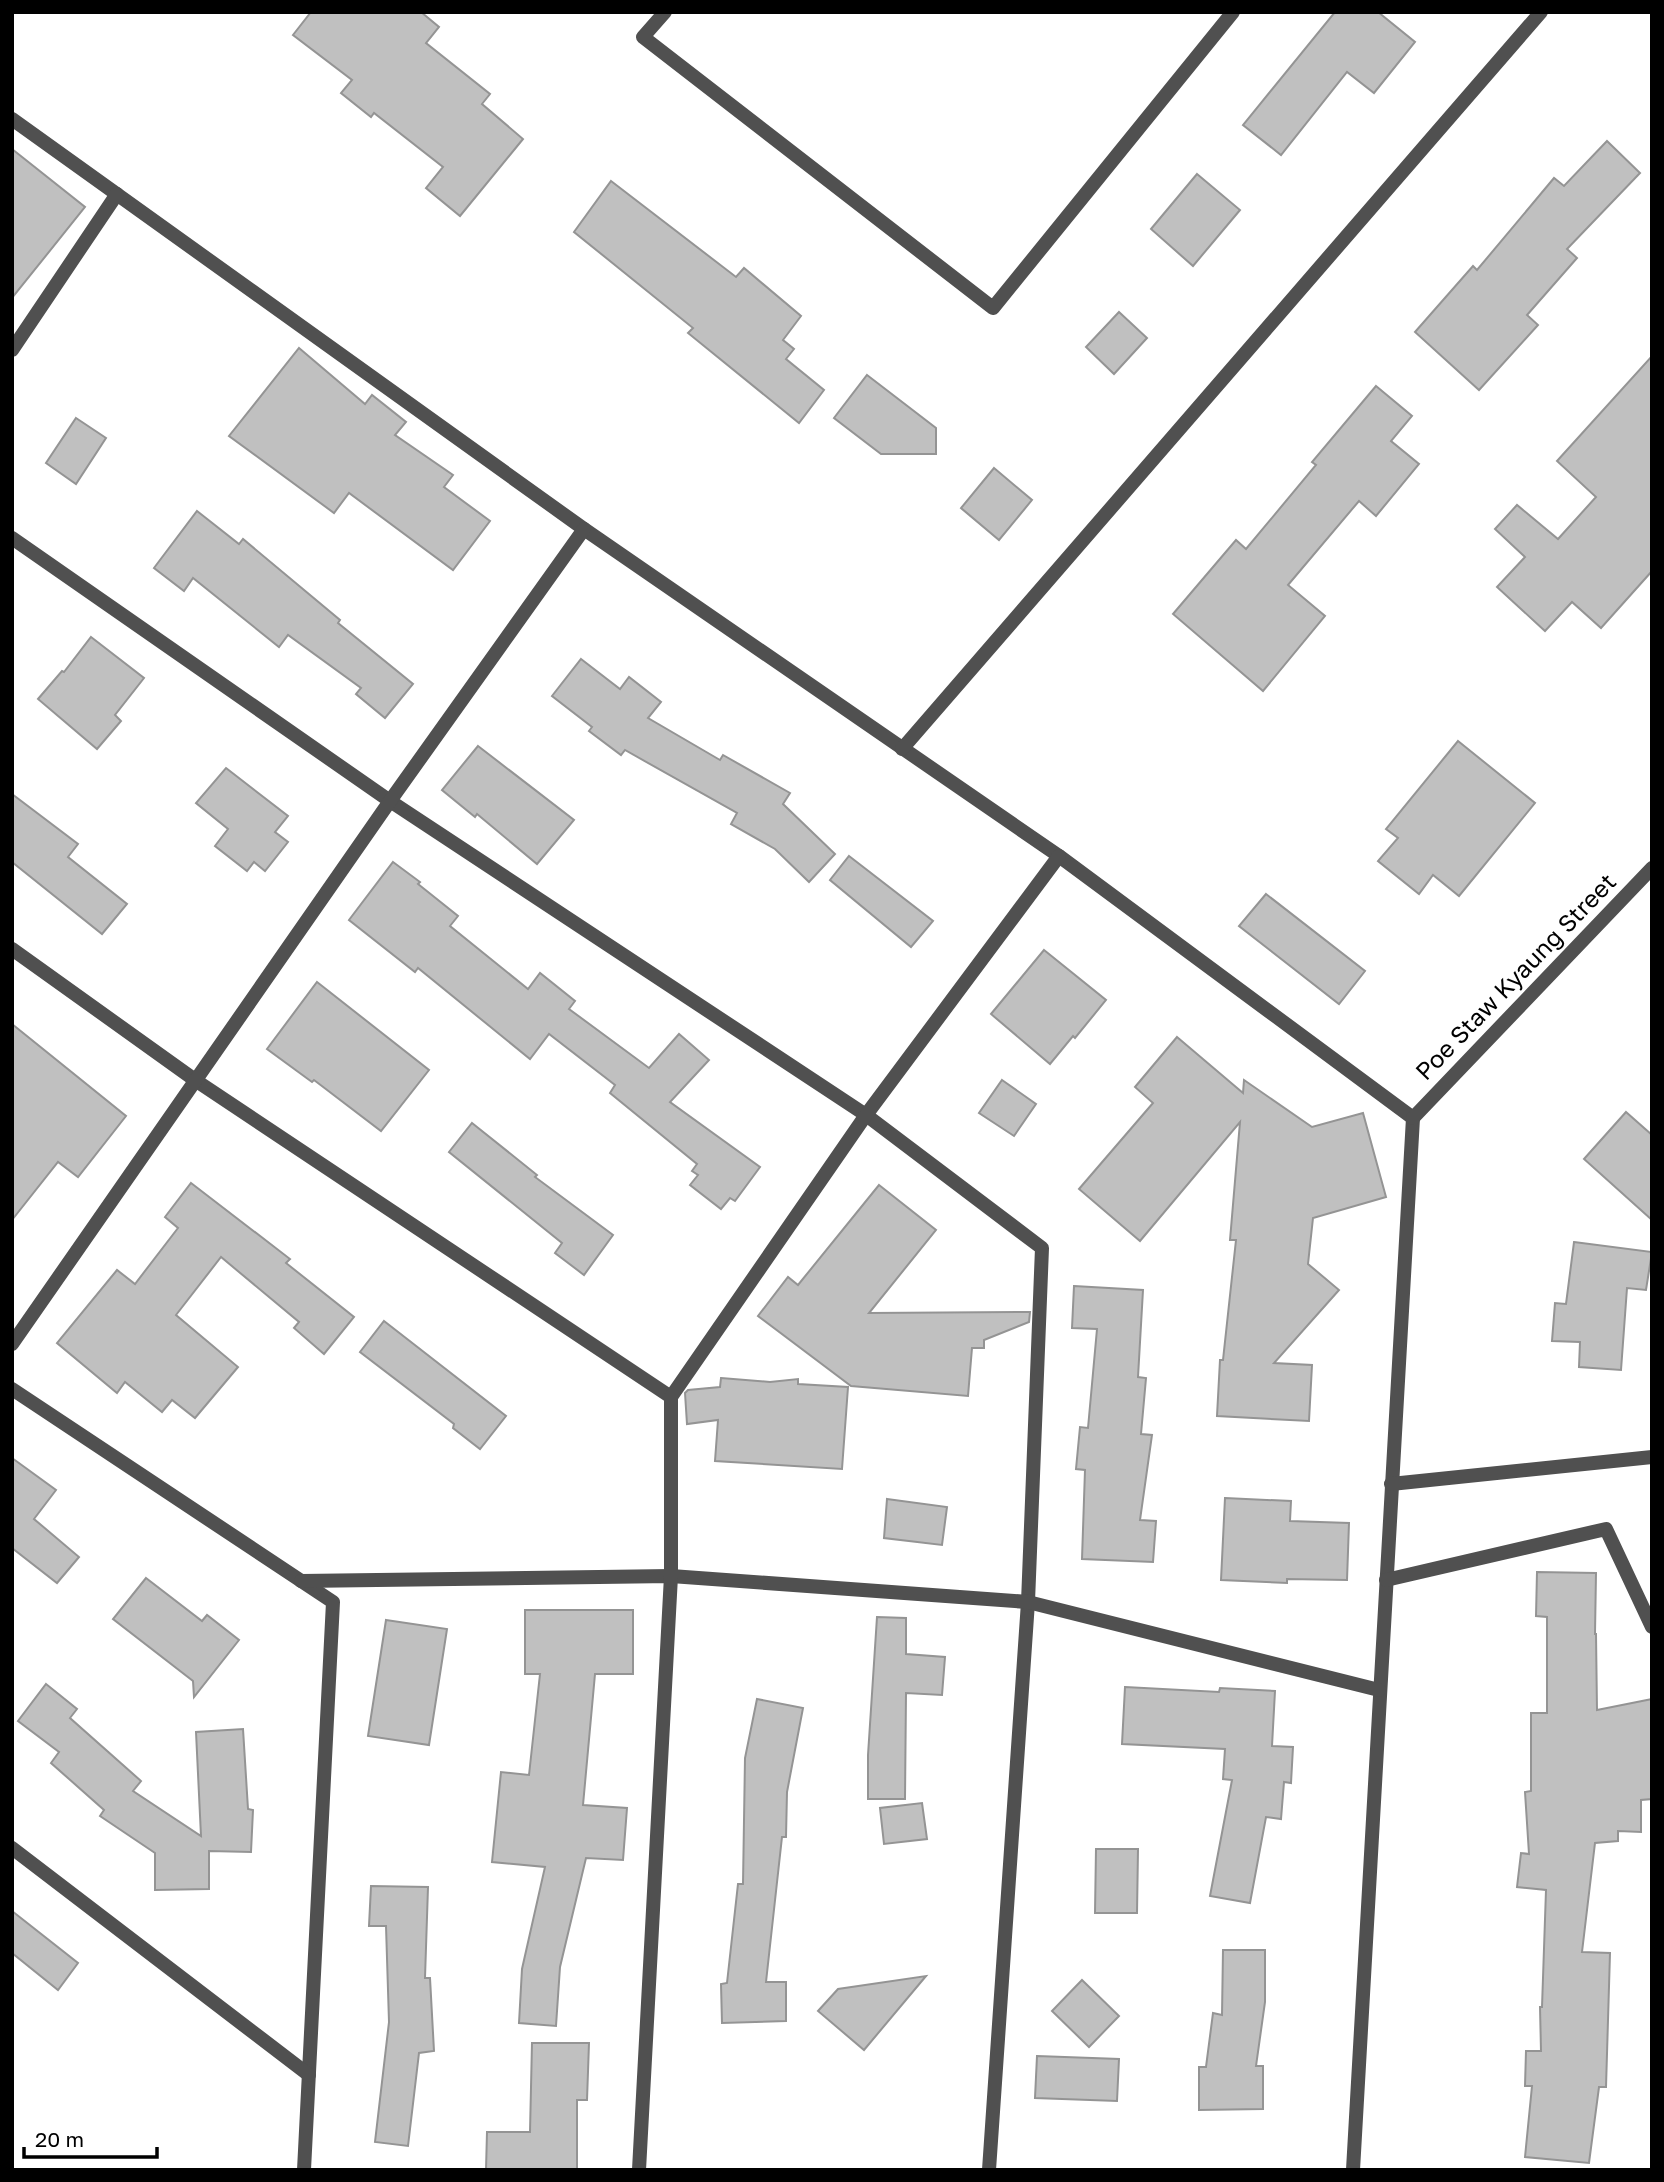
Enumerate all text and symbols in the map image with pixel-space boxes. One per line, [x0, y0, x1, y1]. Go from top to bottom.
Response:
street label: Poe Staw Kyaung Street [1409, 867, 1621, 1085]
scale bar [24, 2116, 158, 2160]
text: 20 m [35, 2126, 84, 2152]

